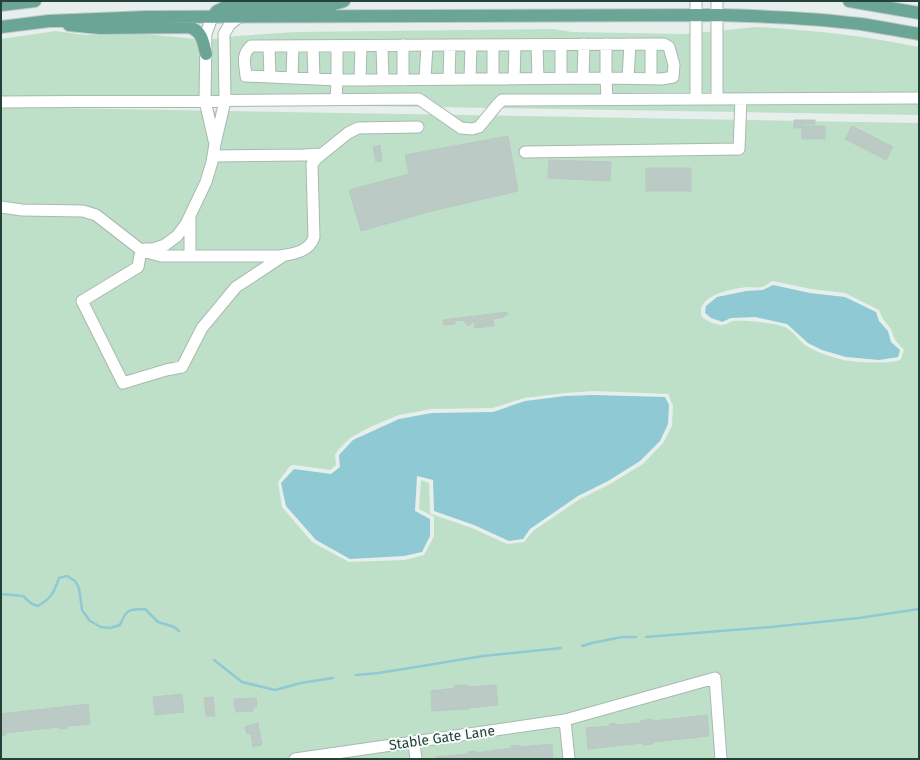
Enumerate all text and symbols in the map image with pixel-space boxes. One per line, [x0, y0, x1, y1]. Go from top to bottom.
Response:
street label: Stable Gate Lane [388, 722, 496, 754]

